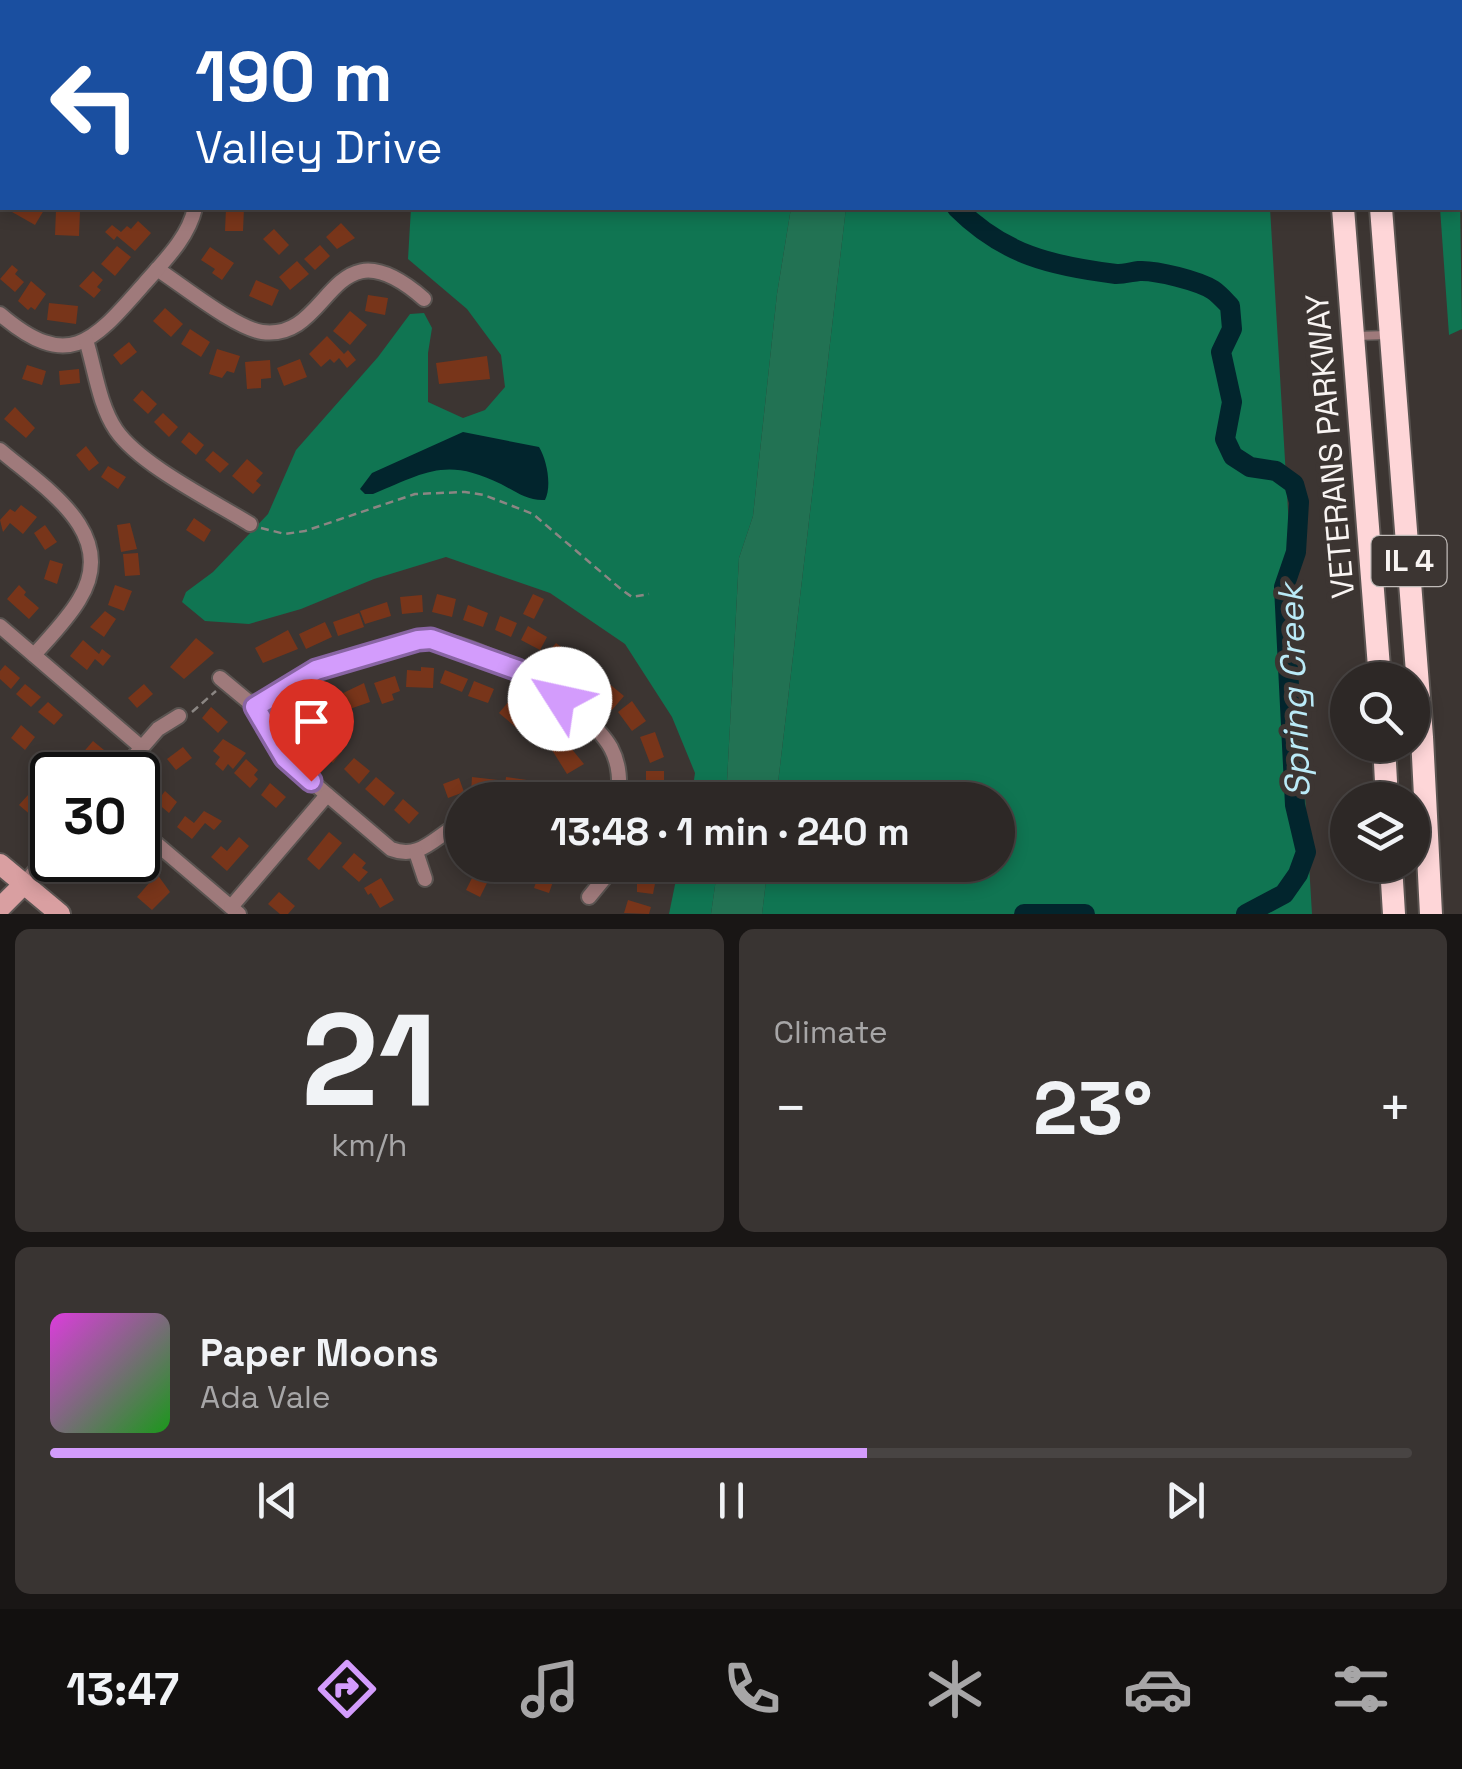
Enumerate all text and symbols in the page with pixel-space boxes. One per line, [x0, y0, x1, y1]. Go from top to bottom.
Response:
text: 190 m [195, 32, 393, 121]
icon: left [30, 40, 160, 170]
text: Valley Drive [195, 119, 443, 176]
street label: VETERANS PARKWAY [1297, 291, 1363, 600]
road number: IL 4 [1372, 536, 1446, 586]
water label: Spring Creek [1268, 579, 1320, 799]
position arrow [508, 647, 612, 751]
map controls [1330, 662, 1430, 882]
button: search [1330, 662, 1430, 762]
pin [269, 679, 354, 782]
icon: arrive [284, 694, 339, 749]
speed limit sign: 30 [30, 752, 160, 882]
button: layers [1330, 782, 1430, 882]
text: 13:48 · 1 min · 240 m [550, 808, 910, 856]
text: 21 [301, 977, 437, 1143]
text: Climate [774, 1012, 888, 1052]
text: 23° [1033, 1060, 1153, 1156]
text: − [774, 1073, 808, 1143]
text: + [1378, 1073, 1412, 1143]
text: km/h [331, 1125, 407, 1165]
text: Paper Moons [200, 1329, 439, 1377]
text: Ada Vale [200, 1377, 331, 1417]
icon: previous [250, 1473, 305, 1528]
icon: pause [704, 1473, 759, 1528]
icon: next [1158, 1473, 1213, 1528]
icon: directions [312, 1654, 382, 1724]
icon: music [515, 1654, 585, 1724]
icon: phone [717, 1654, 787, 1724]
icon: climate [920, 1654, 990, 1724]
icon: car [1123, 1654, 1193, 1724]
icon: filters [1326, 1654, 1396, 1724]
text: 13:47 [66, 1661, 179, 1718]

